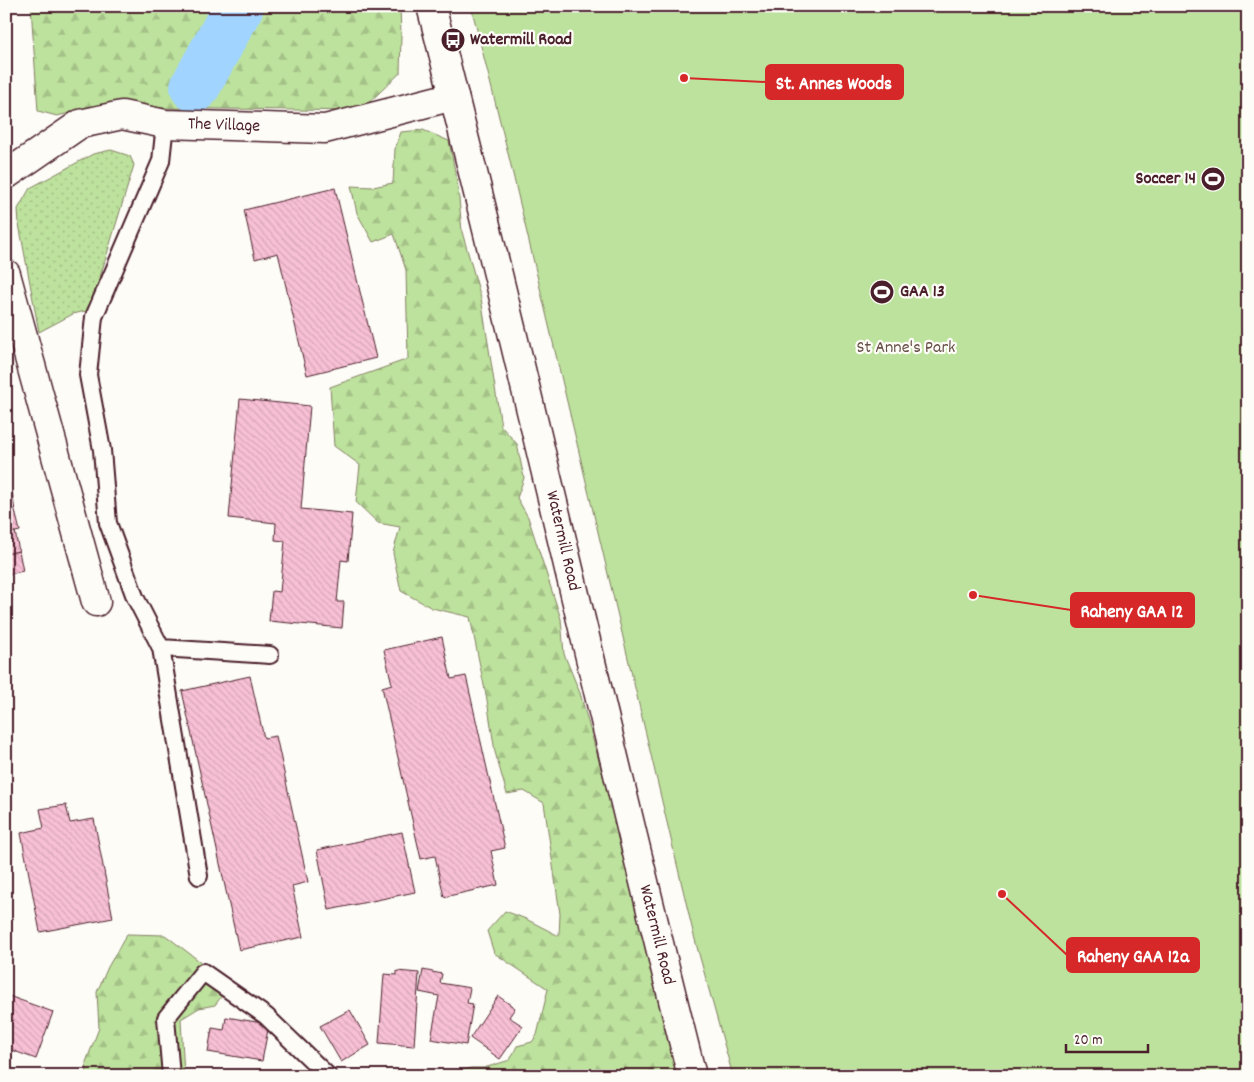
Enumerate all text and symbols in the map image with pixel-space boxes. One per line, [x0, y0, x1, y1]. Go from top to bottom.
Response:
bus stop icon: Watermill Road [440, 27, 466, 53]
place label: Watermill Road [470, 28, 572, 53]
callout: St. Annes Woods [766, 65, 903, 99]
text: St. Annes Woods [776, 72, 892, 99]
street label: The Village [187, 112, 261, 140]
sports icon: Soccer 14 [1200, 166, 1226, 192]
place label: Soccer 14 [1135, 167, 1196, 192]
sports icon: GAA 13 [869, 279, 895, 305]
place label: GAA 13 [900, 280, 945, 305]
park label: St Anne's Park [857, 336, 956, 361]
street label: Watermill Road [538, 488, 586, 594]
callout: Raheny GAA 12 [1071, 593, 1194, 627]
text: Raheny GAA 12 [1080, 600, 1184, 627]
street label: Watermill Road [632, 882, 680, 988]
callout: Raheny GAA 12a [1067, 938, 1199, 972]
text: Raheny GAA 12a [1077, 945, 1190, 972]
scale bar [1066, 1022, 1149, 1054]
text: 20 m [1074, 1030, 1102, 1052]

